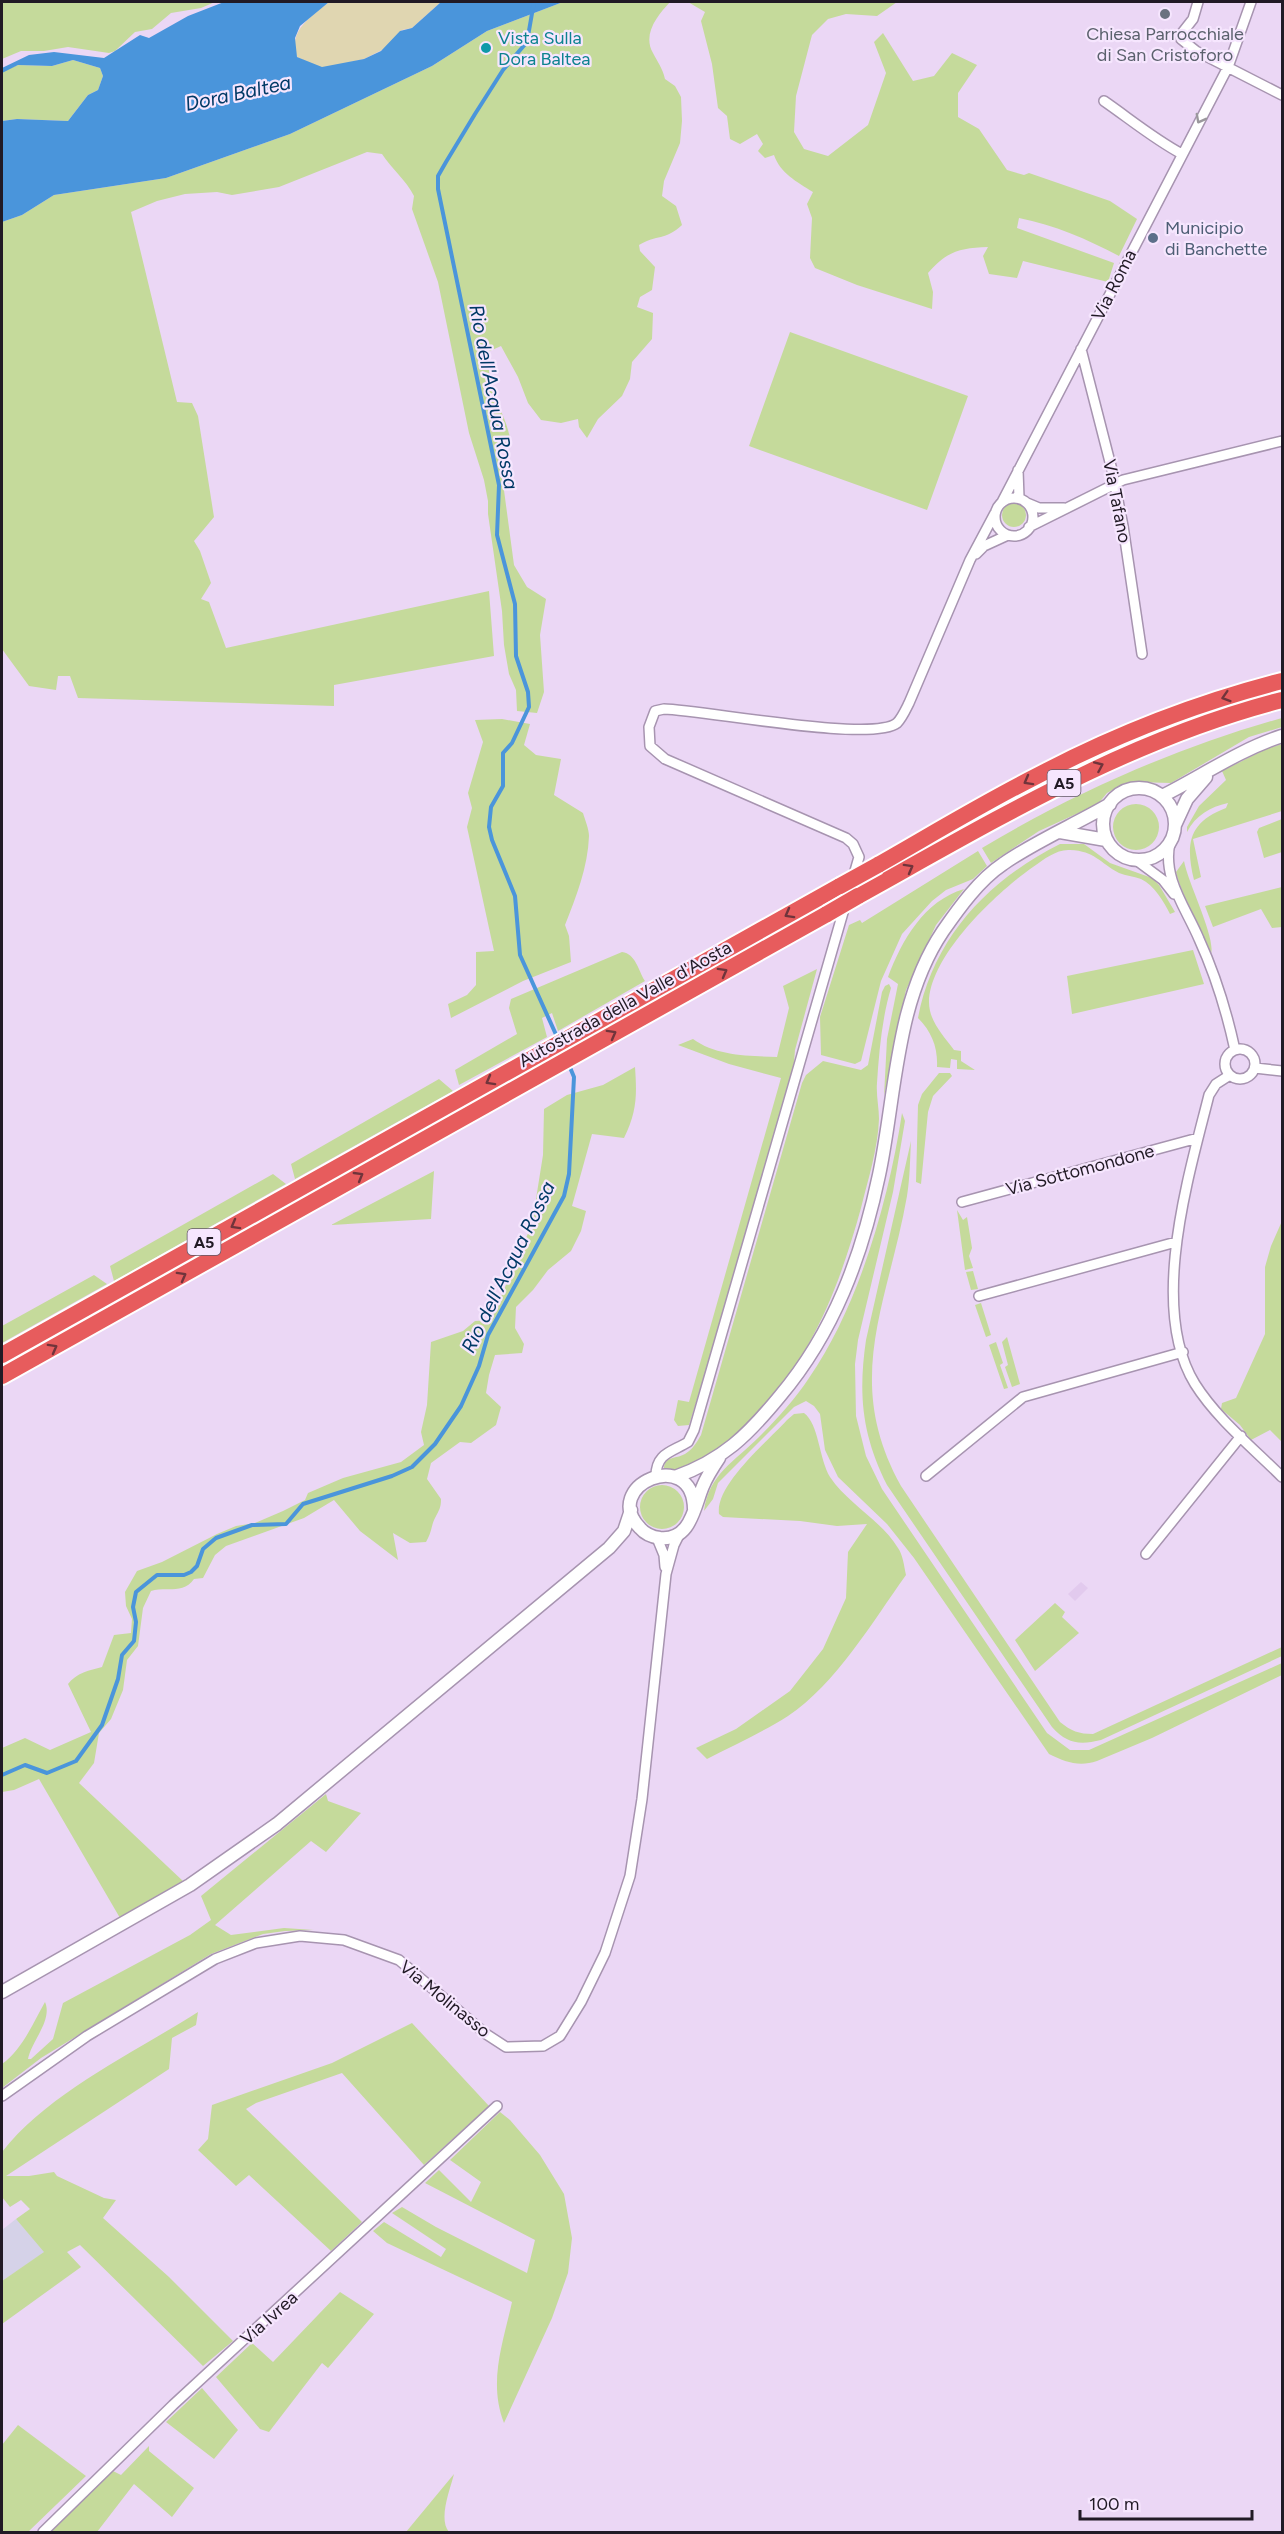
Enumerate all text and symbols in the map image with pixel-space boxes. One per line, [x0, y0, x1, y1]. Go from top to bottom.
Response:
marker: Chiesa Parrocchiale di San Cristoforo [1158, 7, 1172, 21]
place label: Chiesa Parrocchiale di San Cristoforo [1086, 23, 1244, 66]
place label: Vista Sulla Dora Baltea [498, 27, 590, 70]
marker: Vista Sulla Dora Baltea [479, 41, 493, 55]
water label: Dora Baltea [183, 70, 293, 116]
one-way arrow [1196, 113, 1208, 124]
place label: Municipio di Banchette [1165, 217, 1268, 260]
marker: Municipio di Banchette [1146, 231, 1160, 245]
street label: Via Roma [1087, 246, 1141, 324]
water label: Rio dell'Acqua Rossa [464, 302, 524, 492]
street label: Via Tafano [1098, 457, 1136, 545]
one-way arrow [1221, 690, 1232, 702]
one-way arrow [1093, 761, 1104, 773]
road number: A5 [1048, 770, 1080, 796]
one-way arrow [1023, 774, 1034, 785]
one-way arrow [903, 863, 913, 875]
one-way arrow [784, 907, 795, 918]
street label: Autostrada della Valle d'Aosta [515, 936, 735, 1072]
one-way arrow [716, 968, 727, 979]
one-way arrow [606, 1030, 616, 1041]
one-way arrow [486, 1074, 496, 1085]
street label: Via Sottomondone [1004, 1140, 1157, 1200]
one-way arrow [353, 1172, 363, 1184]
water label: Rio dell'Acqua Rossa [456, 1177, 560, 1357]
one-way arrow [230, 1218, 241, 1229]
road number: A5 [188, 1229, 220, 1255]
one-way arrow [176, 1272, 186, 1283]
one-way arrow [46, 1344, 57, 1355]
street label: Via Molinasso [395, 1956, 495, 2042]
street label: Via Ivrea [236, 2287, 302, 2349]
scale bar [1080, 2483, 1252, 2521]
text: 100 m [1089, 2493, 1139, 2515]

